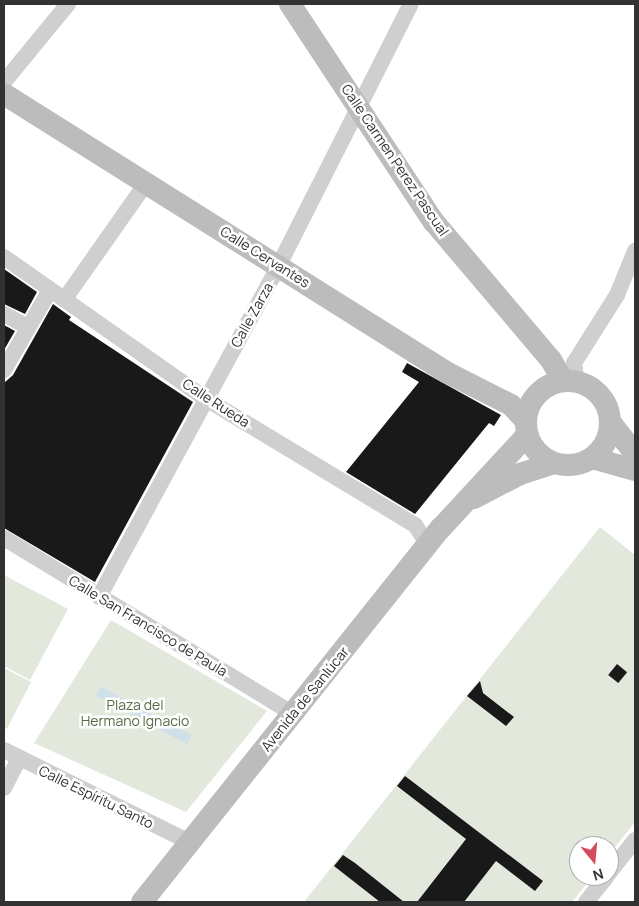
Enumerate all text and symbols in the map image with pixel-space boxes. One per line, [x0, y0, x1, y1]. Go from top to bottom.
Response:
street label: Calle Carmen Perez Pascual [338, 81, 452, 239]
street label: Calle Cervantes [217, 223, 313, 291]
street label: Calle Zarza [227, 280, 277, 350]
street label: Calle Rueda [179, 375, 253, 431]
street label: Calle San Francisco de Paula [66, 572, 230, 680]
street label: Avenida de Sanlúcar [258, 643, 352, 755]
park label: Plaza del Hermano Ignacio [81, 697, 189, 730]
street label: Calle Espíritu Santo [36, 762, 156, 832]
north arrow [569, 836, 619, 886]
text: N [591, 864, 606, 885]

